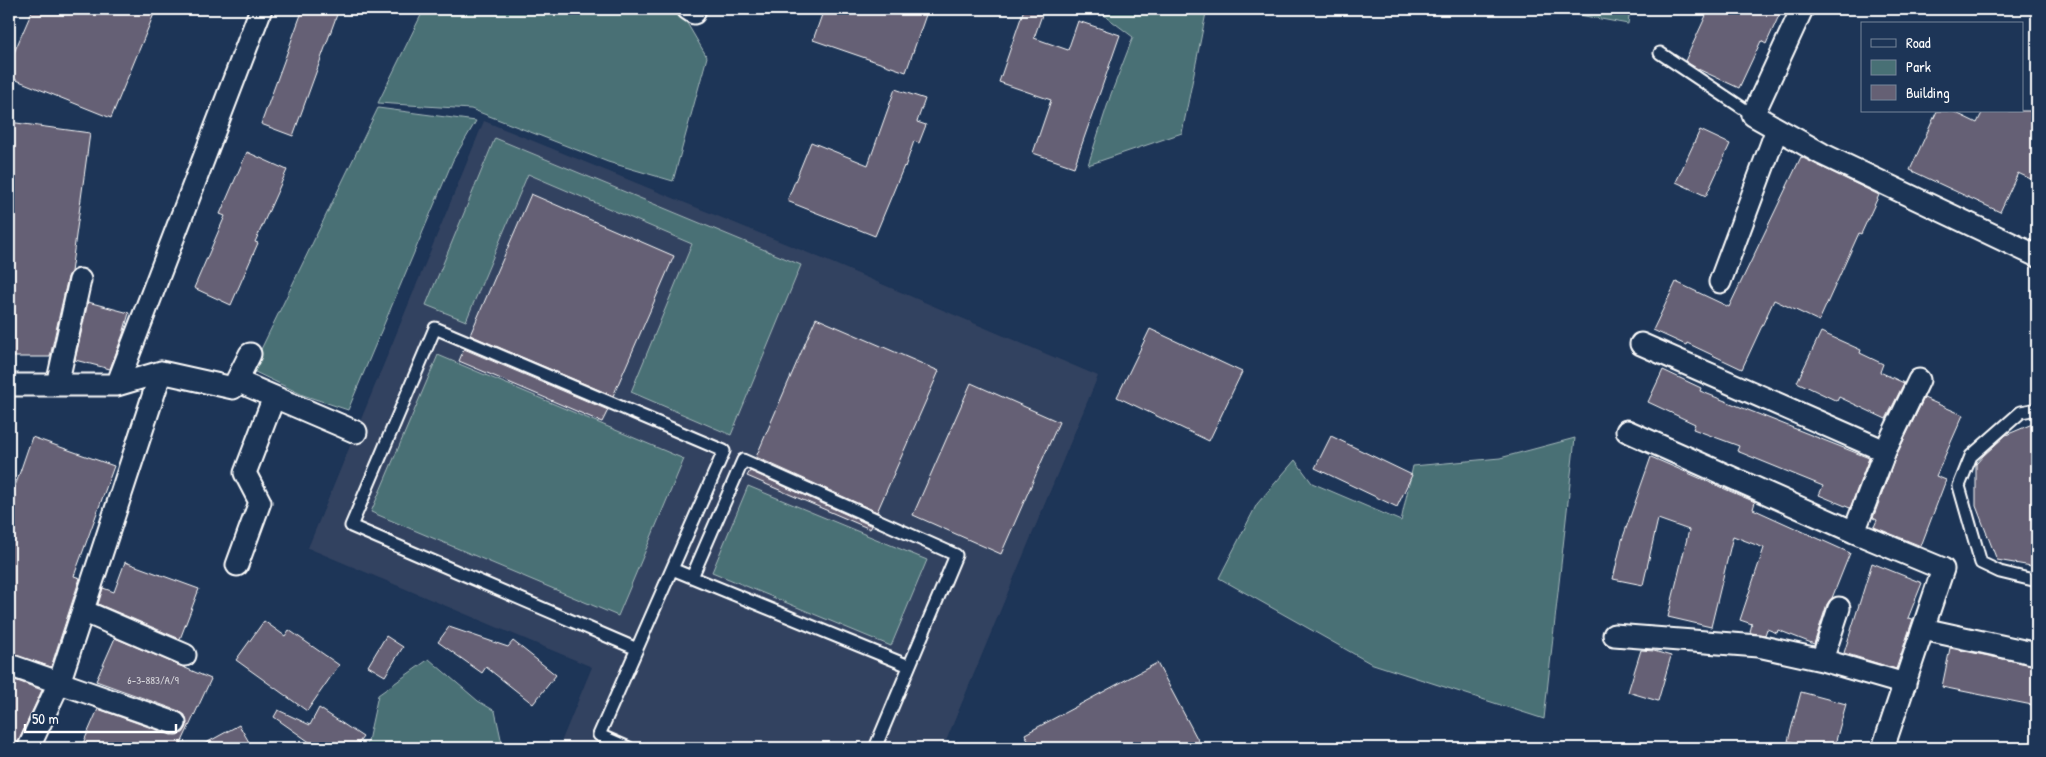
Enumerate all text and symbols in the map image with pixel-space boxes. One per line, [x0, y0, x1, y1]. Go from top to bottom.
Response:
legend [1861, 22, 2024, 112]
text: Road [1906, 32, 1931, 53]
text: Park [1906, 56, 1931, 77]
text: Building [1906, 82, 1950, 103]
house number: 6-3-883/A/9 [127, 673, 179, 687]
scale bar [25, 702, 176, 734]
text: 50 m [32, 708, 59, 729]

